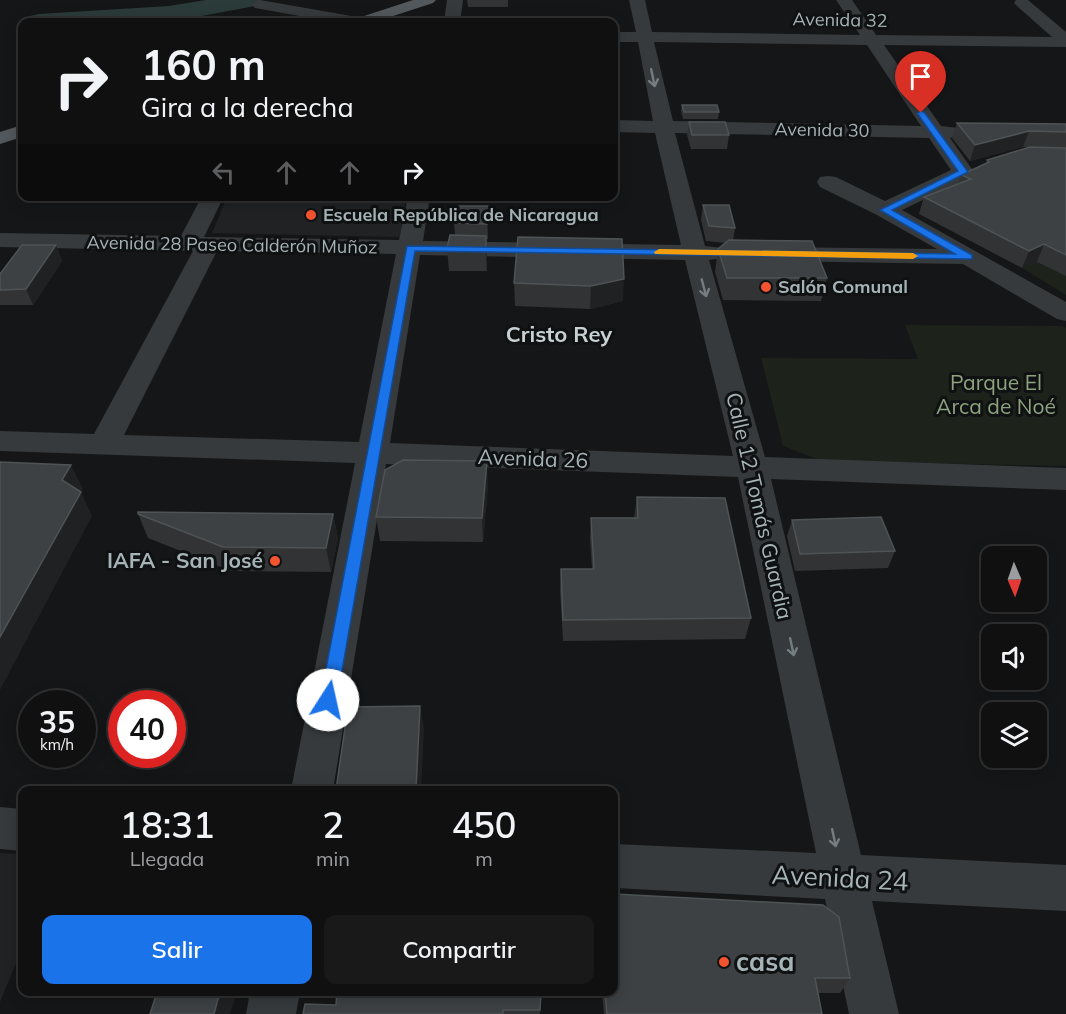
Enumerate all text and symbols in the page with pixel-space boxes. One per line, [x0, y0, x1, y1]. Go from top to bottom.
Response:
street label: Avenida 32 [792, 7, 888, 32]
text: 160 m [141, 38, 266, 91]
icon: right [42, 42, 120, 120]
pin [895, 51, 946, 113]
icon: arrive [904, 60, 937, 93]
one-way arrow [648, 68, 660, 87]
text: Gira a la derecha [141, 90, 354, 124]
street label: Avenida 30 [774, 117, 870, 142]
icon: left [207, 156, 240, 189]
icon: ahead [270, 156, 303, 189]
icon: ahead [333, 156, 366, 189]
icon: right [396, 156, 429, 189]
place label: Escuela República de Nicaragua [323, 203, 599, 226]
marker: Escuela República de Nicaragua [304, 208, 318, 222]
street label: Avenida 28 Paseo Calderón Muñoz [86, 230, 378, 259]
place label: Salón Comunal [778, 275, 908, 298]
one-way arrow [699, 278, 710, 297]
marker: Salón Comunal [759, 280, 773, 294]
district label: Cristo Rey [506, 320, 612, 348]
park label: Parque El Arca de Noé [936, 369, 1056, 419]
street label: Calle 12 Tomás Guardia [721, 390, 799, 622]
street label: Avenida 26 [477, 443, 589, 473]
north arrow [981, 546, 1047, 612]
map controls [981, 546, 1047, 768]
place label: IAFA - San José [107, 547, 263, 573]
marker: IAFA - San José [268, 554, 282, 568]
button: sound [981, 624, 1047, 690]
one-way arrow [786, 637, 798, 656]
position arrow [296, 668, 360, 732]
speed limit sign: 40 [108, 690, 186, 768]
button: layers [981, 702, 1047, 768]
text: 35 [39, 703, 75, 741]
text: km/h [40, 735, 74, 754]
text: 18:31 [120, 802, 214, 847]
text: 2 [322, 802, 344, 847]
text: 450 [452, 802, 516, 847]
one-way arrow [828, 828, 840, 847]
text: Llegada [130, 846, 204, 871]
text: min [316, 846, 350, 871]
text: m [475, 846, 493, 871]
street label: Avenida 24 [771, 857, 909, 898]
button: Salir [42, 915, 312, 984]
button: Compartir [324, 915, 594, 984]
place label: casa [736, 945, 794, 978]
marker: casa [717, 955, 731, 969]

